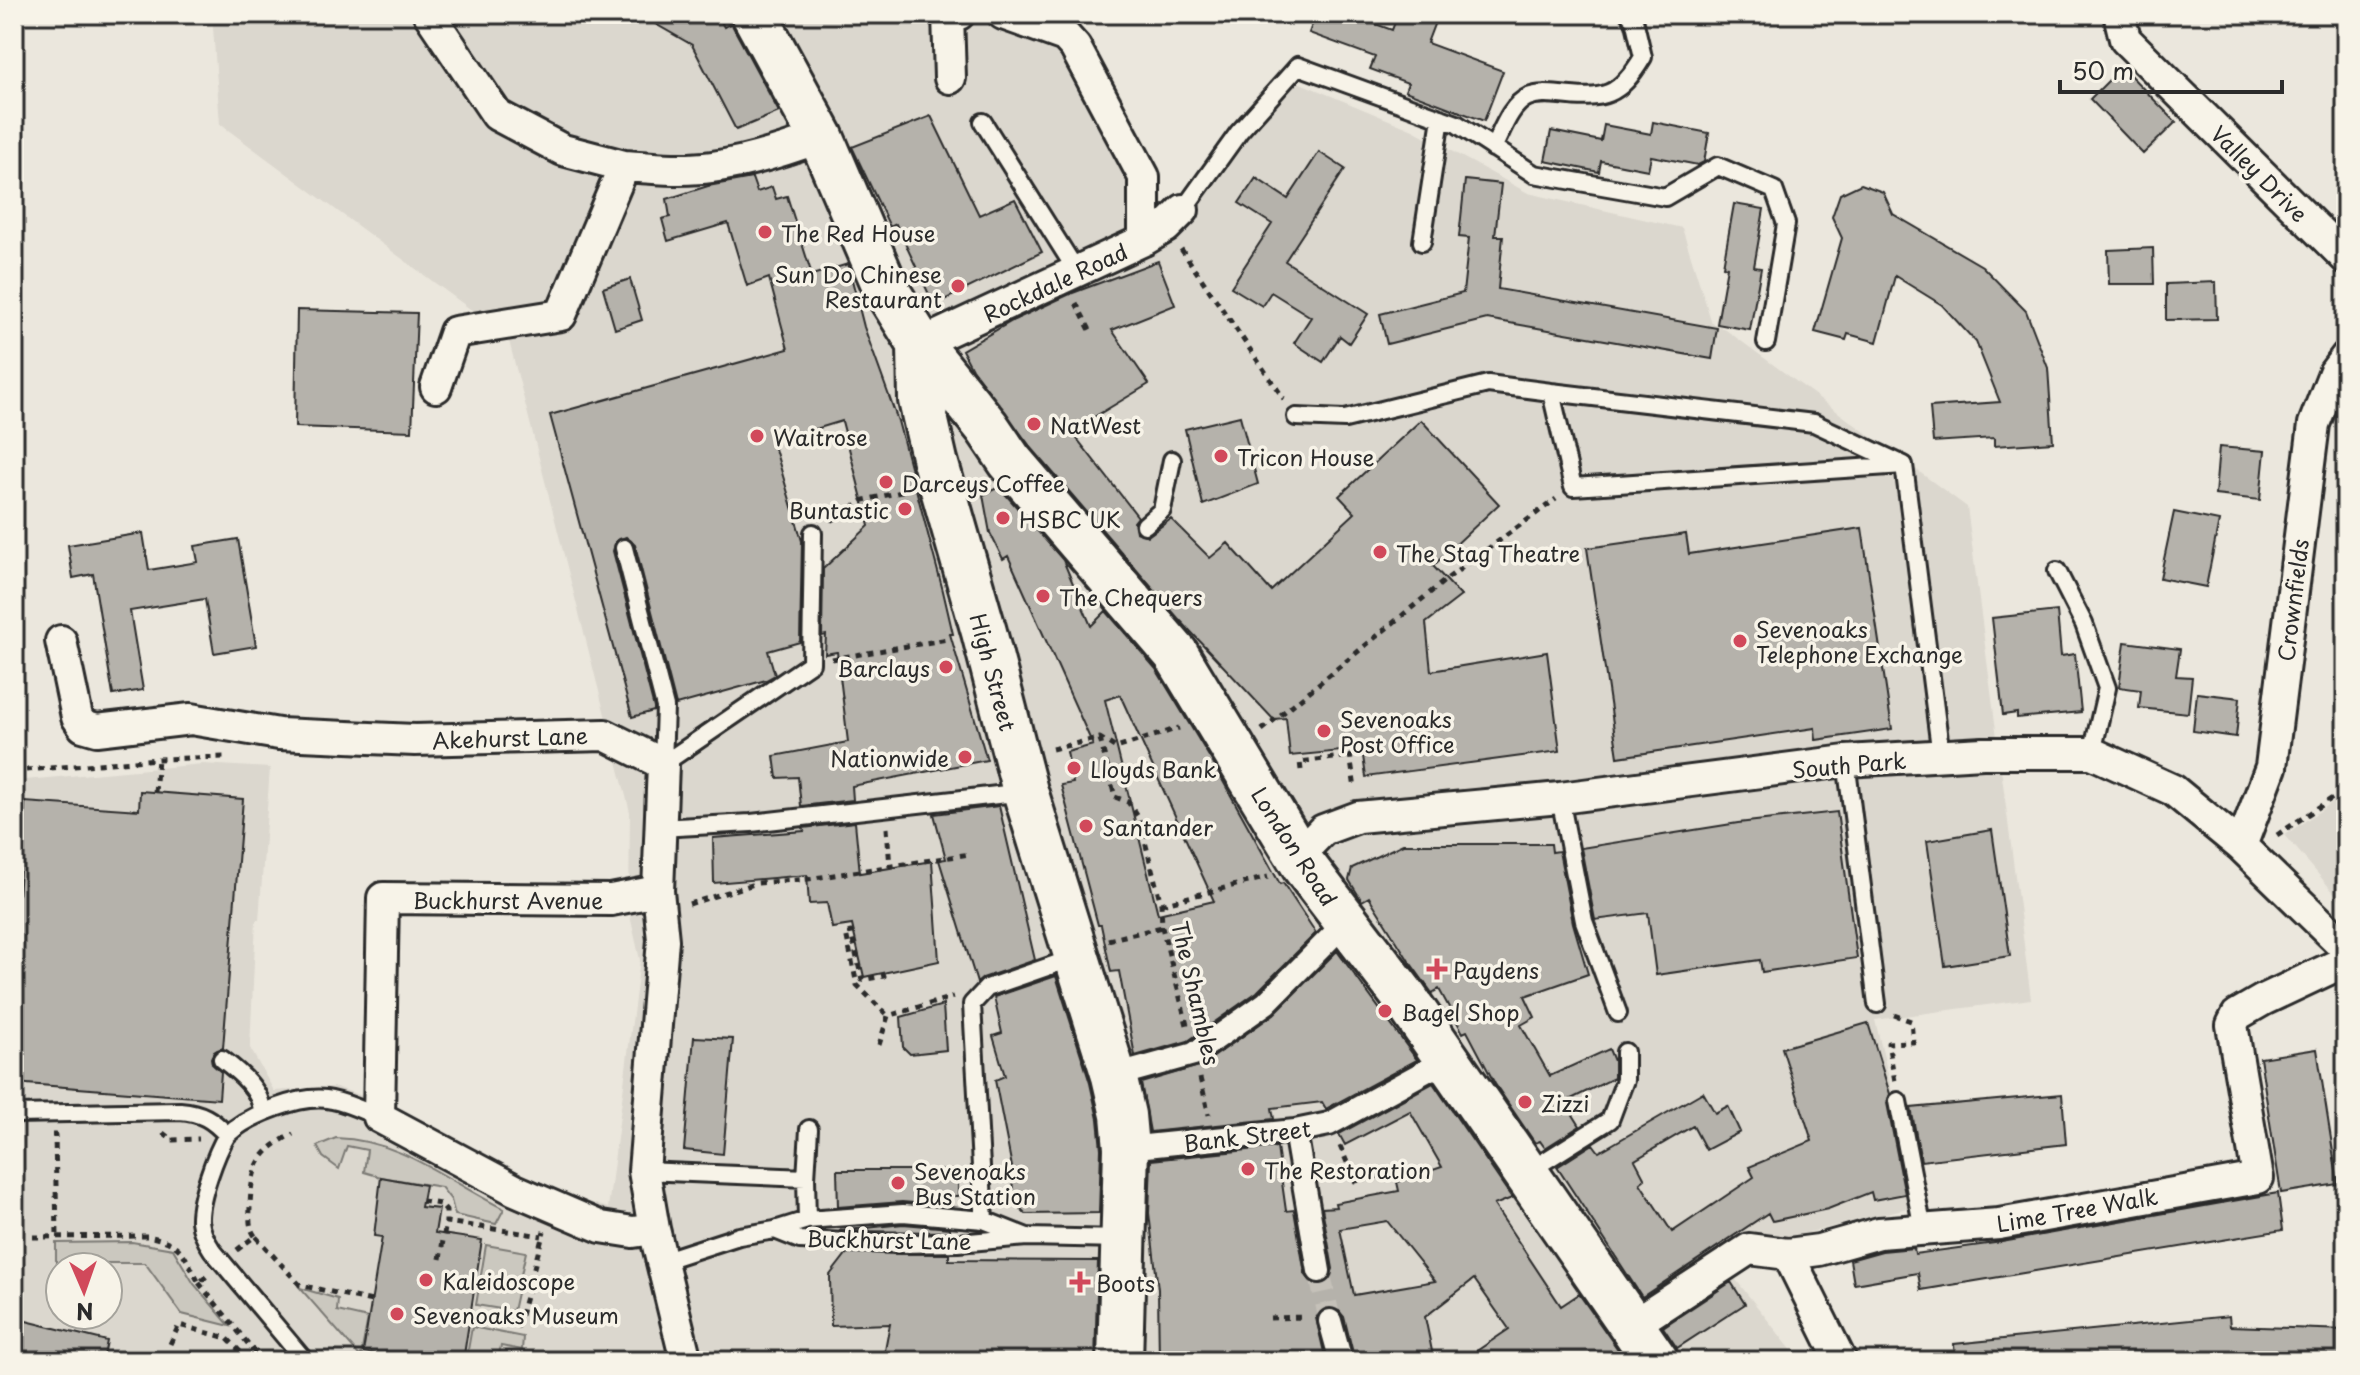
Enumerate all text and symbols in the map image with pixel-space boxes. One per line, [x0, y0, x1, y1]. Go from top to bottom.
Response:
scale bar [2060, 44, 2282, 94]
text: 50 m [2072, 52, 2134, 88]
street label: Valley Drive [2204, 117, 2316, 229]
place label: The Red House [781, 216, 935, 249]
marker: The Red House [756, 223, 774, 241]
street label: Rockdale Road [977, 234, 1133, 330]
place label: Sun Do Chinese Restaurant [775, 257, 942, 315]
marker: Sun Do Chinese Restaurant [949, 277, 967, 295]
place label: NatWest [1050, 408, 1141, 441]
marker: NatWest [1025, 415, 1043, 433]
place label: Waitrose [773, 420, 868, 453]
marker: Waitrose [748, 427, 766, 445]
place label: Tricon House [1237, 440, 1375, 473]
marker: Tricon House [1212, 447, 1230, 465]
place label: Darceys Coffee [902, 466, 1065, 499]
marker: Darceys Coffee [877, 473, 895, 491]
place label: Buntastic [789, 493, 889, 526]
marker: Buntastic [896, 500, 914, 518]
place label: HSBC UK [1019, 502, 1121, 535]
marker: HSBC UK [994, 509, 1012, 527]
place label: The Stag Theatre [1396, 536, 1580, 569]
street label: Crownfields [2268, 537, 2316, 663]
marker: The Stag Theatre [1371, 543, 1389, 561]
place label: The Chequers [1059, 580, 1202, 613]
marker: The Chequers [1034, 587, 1052, 605]
street label: High Street [962, 610, 1026, 734]
place label: Sevenoaks Telephone Exchange [1756, 612, 1963, 670]
marker: Sevenoaks Telephone Exchange [1731, 632, 1749, 650]
place label: Barclays [837, 651, 930, 684]
marker: Barclays [937, 658, 955, 676]
place label: Sevenoaks Post Office [1340, 702, 1455, 760]
street label: Akehurst Lane [431, 718, 589, 756]
marker: Sevenoaks Post Office [1315, 722, 1333, 740]
place label: Nationwide [830, 741, 949, 774]
street label: South Park [1791, 743, 1907, 785]
marker: Nationwide [956, 748, 974, 766]
place label: Lloyds Bank [1090, 752, 1217, 785]
marker: Lloyds Bank [1065, 759, 1083, 777]
street label: London Road [1244, 780, 1346, 912]
place label: Santander [1102, 810, 1213, 843]
marker: Santander [1077, 817, 1095, 835]
street label: Buckhurst Avenue [413, 883, 603, 916]
street label: The Shambles [1164, 918, 1230, 1068]
place label: Paydens [1453, 953, 1539, 986]
marker: Paydens [1428, 960, 1446, 978]
place label: Bagel Shop [1401, 995, 1519, 1028]
marker: Bagel Shop [1376, 1002, 1394, 1020]
place label: Zizzi [1541, 1086, 1589, 1119]
marker: Zizzi [1516, 1093, 1534, 1111]
street label: Bank Street [1181, 1111, 1313, 1159]
place label: The Restoration [1264, 1153, 1431, 1186]
place label: Sevenoaks Bus Station [914, 1154, 1036, 1212]
marker: The Restoration [1239, 1160, 1257, 1178]
marker: Sevenoaks Bus Station [889, 1174, 907, 1192]
street label: Lime Tree Walk [1994, 1179, 2160, 1239]
street label: Buckhurst Lane [806, 1221, 972, 1257]
north arrow [44, 1251, 124, 1331]
place label: Kaleidoscope [442, 1264, 575, 1297]
place label: Boots [1096, 1266, 1155, 1299]
marker: Kaleidoscope [417, 1271, 435, 1289]
marker: Boots [1071, 1273, 1089, 1291]
text: N [75, 1296, 94, 1329]
place label: Sevenoaks Museum [413, 1298, 619, 1331]
marker: Sevenoaks Museum [388, 1305, 406, 1323]

